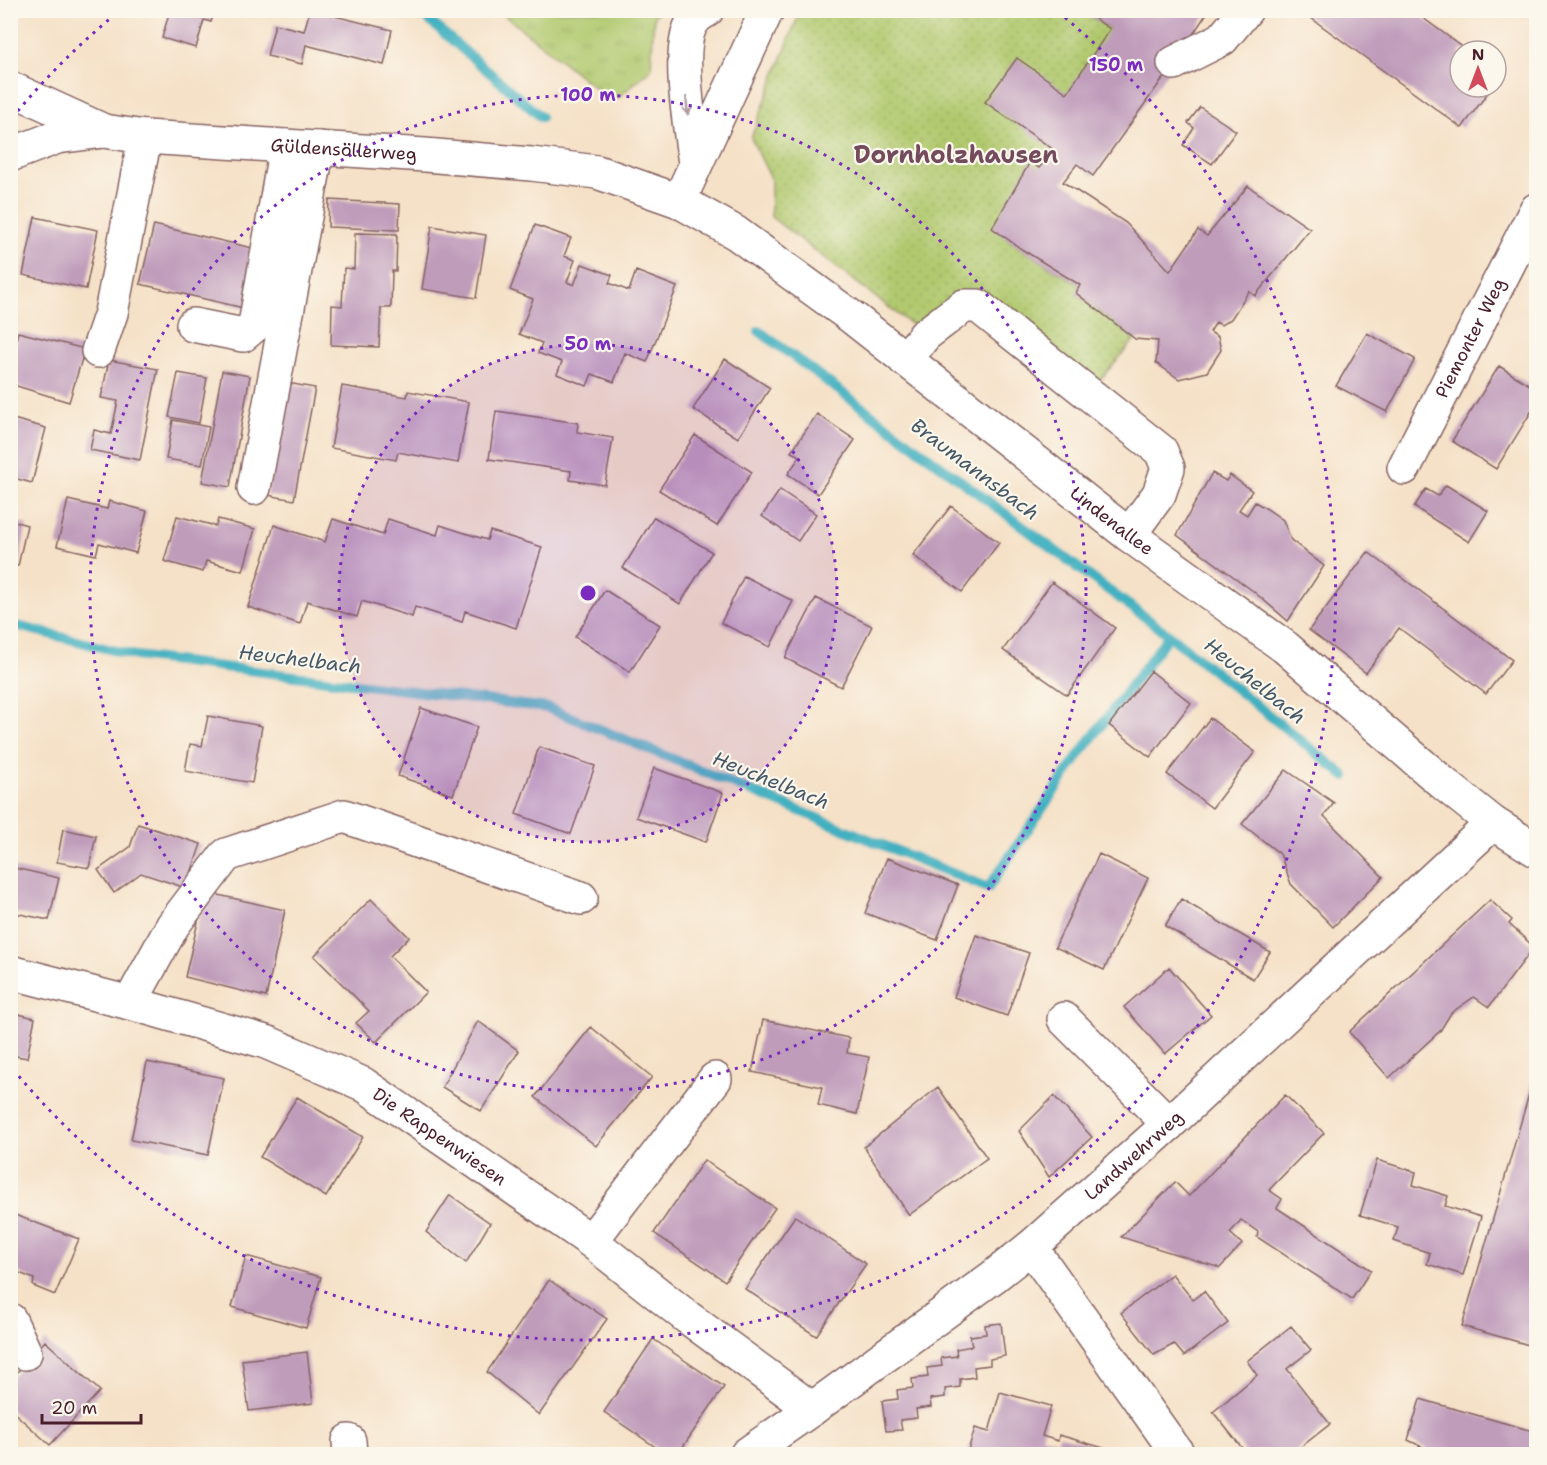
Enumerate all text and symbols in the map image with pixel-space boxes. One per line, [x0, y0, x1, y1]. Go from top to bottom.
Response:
north arrow [1448, 39, 1508, 99]
text: N [1472, 44, 1484, 65]
text: 150 m [1089, 53, 1144, 77]
text: 100 m [560, 83, 616, 107]
one-way arrow [682, 95, 693, 115]
street label: Güldensöllerweg [270, 133, 418, 166]
district label: Dornholzhausen [854, 139, 1058, 171]
street label: Piemonter Weg [1430, 274, 1511, 402]
text: 50 m [565, 332, 612, 356]
water label: Braumannsbach [906, 412, 1044, 526]
street label: Lindenallee [1065, 481, 1158, 561]
centre of rings [578, 583, 598, 603]
water label: Heuchelbach [1199, 632, 1311, 730]
water label: Heuchelbach [237, 639, 363, 679]
water label: Heuchelbach [709, 745, 833, 815]
street label: Die Rappenwiesen [368, 1082, 511, 1191]
street label: Landwehrweg [1079, 1105, 1188, 1206]
scale bar [42, 1387, 141, 1425]
text: 20 m [51, 1396, 97, 1420]

